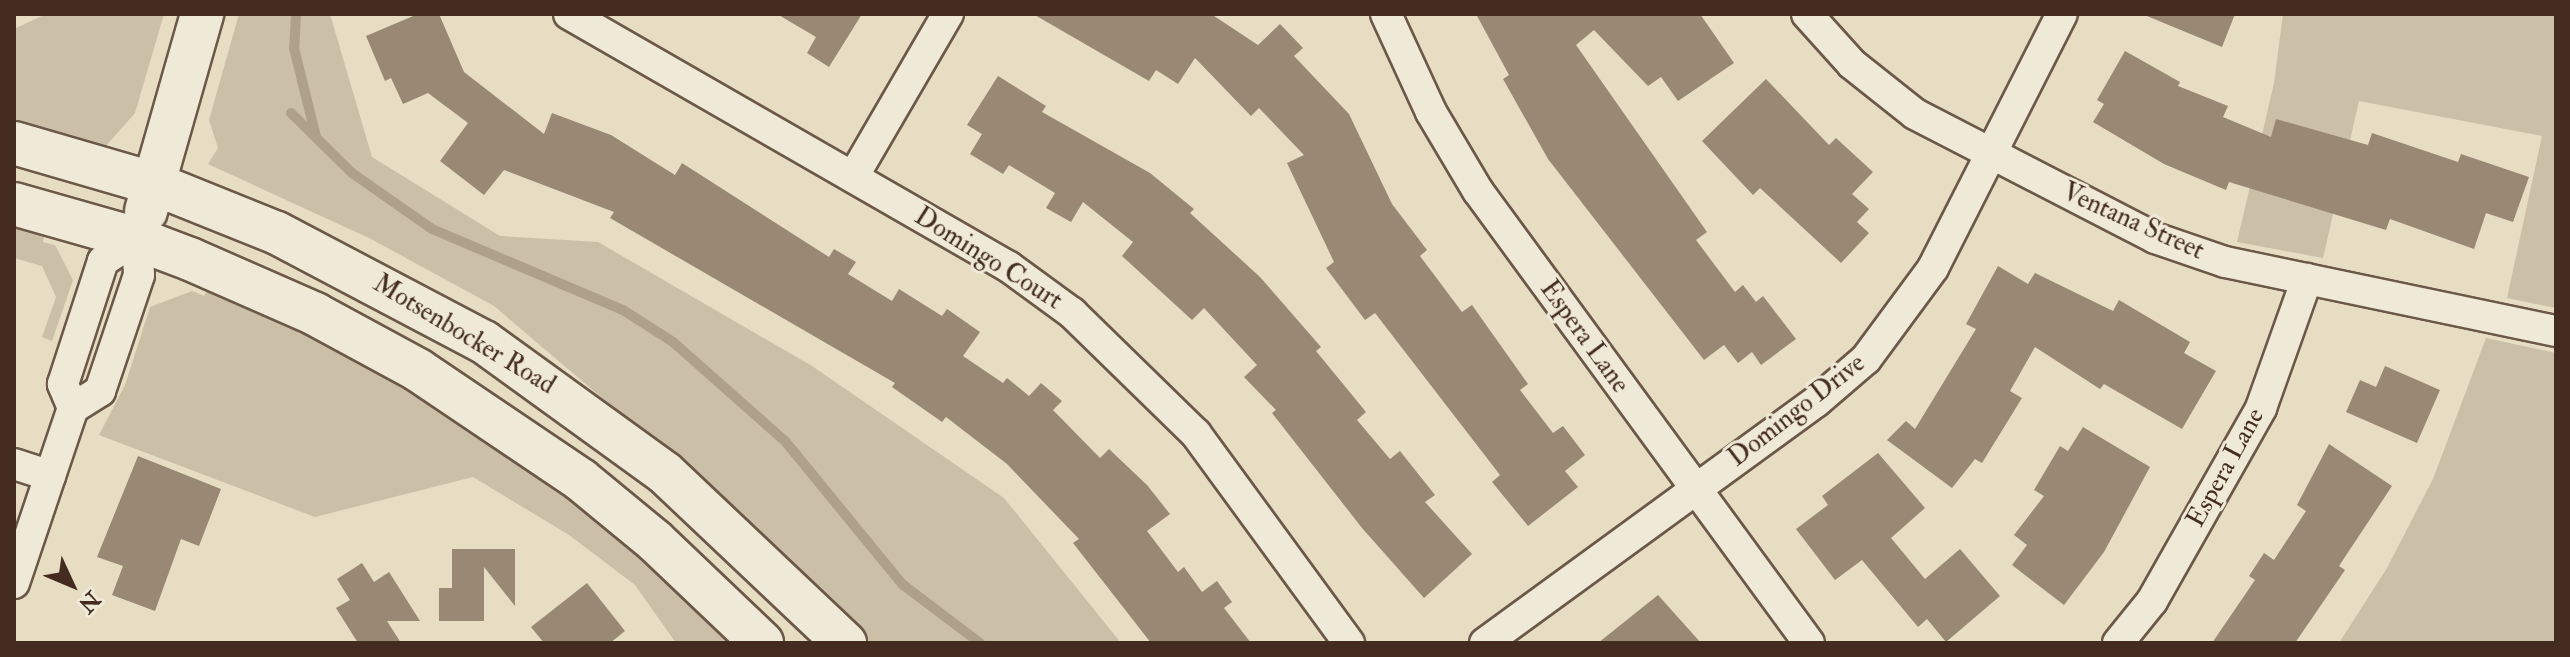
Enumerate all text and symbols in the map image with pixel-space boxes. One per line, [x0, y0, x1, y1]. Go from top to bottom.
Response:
street label: Ventana Street [2057, 177, 2209, 267]
street label: Domingo Court [908, 201, 1068, 317]
street label: Motsenbocker Road [367, 268, 561, 402]
street label: Espera Lane [1533, 275, 1635, 399]
street label: Domingo Drive [1723, 348, 1871, 474]
street label: Espera Lane [2181, 403, 2271, 533]
north arrow [32, 545, 112, 625]
text: N [72, 585, 106, 618]

